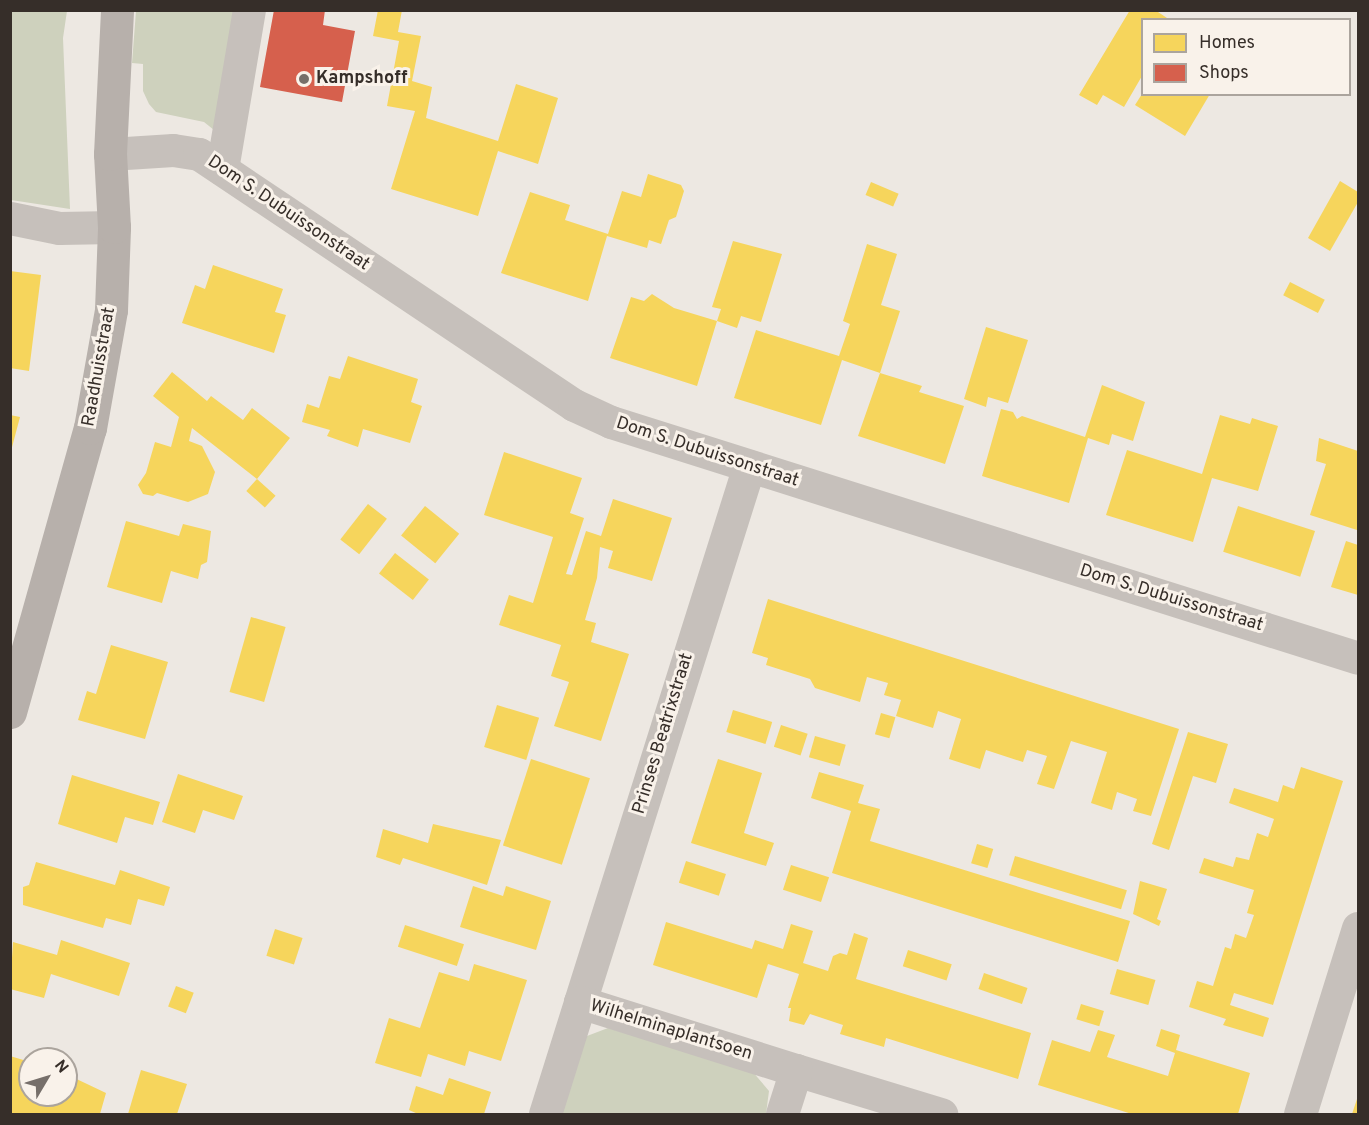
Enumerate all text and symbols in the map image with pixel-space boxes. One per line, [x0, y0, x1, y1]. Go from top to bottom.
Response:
legend [1141, 18, 1351, 96]
text: Homes [1199, 32, 1255, 55]
text: Shops [1199, 62, 1249, 85]
place label: Kampshoff [316, 68, 408, 90]
marker: Kampshoff [297, 72, 311, 86]
street label: Dom S. Dubuissonstraat [203, 152, 373, 276]
street label: Raadhuisstraat [79, 306, 121, 428]
street label: Dom S. Dubuissonstraat [613, 413, 801, 493]
street label: Dom S. Dubuissonstraat [1077, 561, 1265, 637]
street label: Prinses Beatrixstraat [629, 651, 699, 817]
street label: Wilhelminaplantsoen [587, 996, 755, 1066]
north arrow [18, 1047, 78, 1107]
text: N [49, 1056, 72, 1078]

